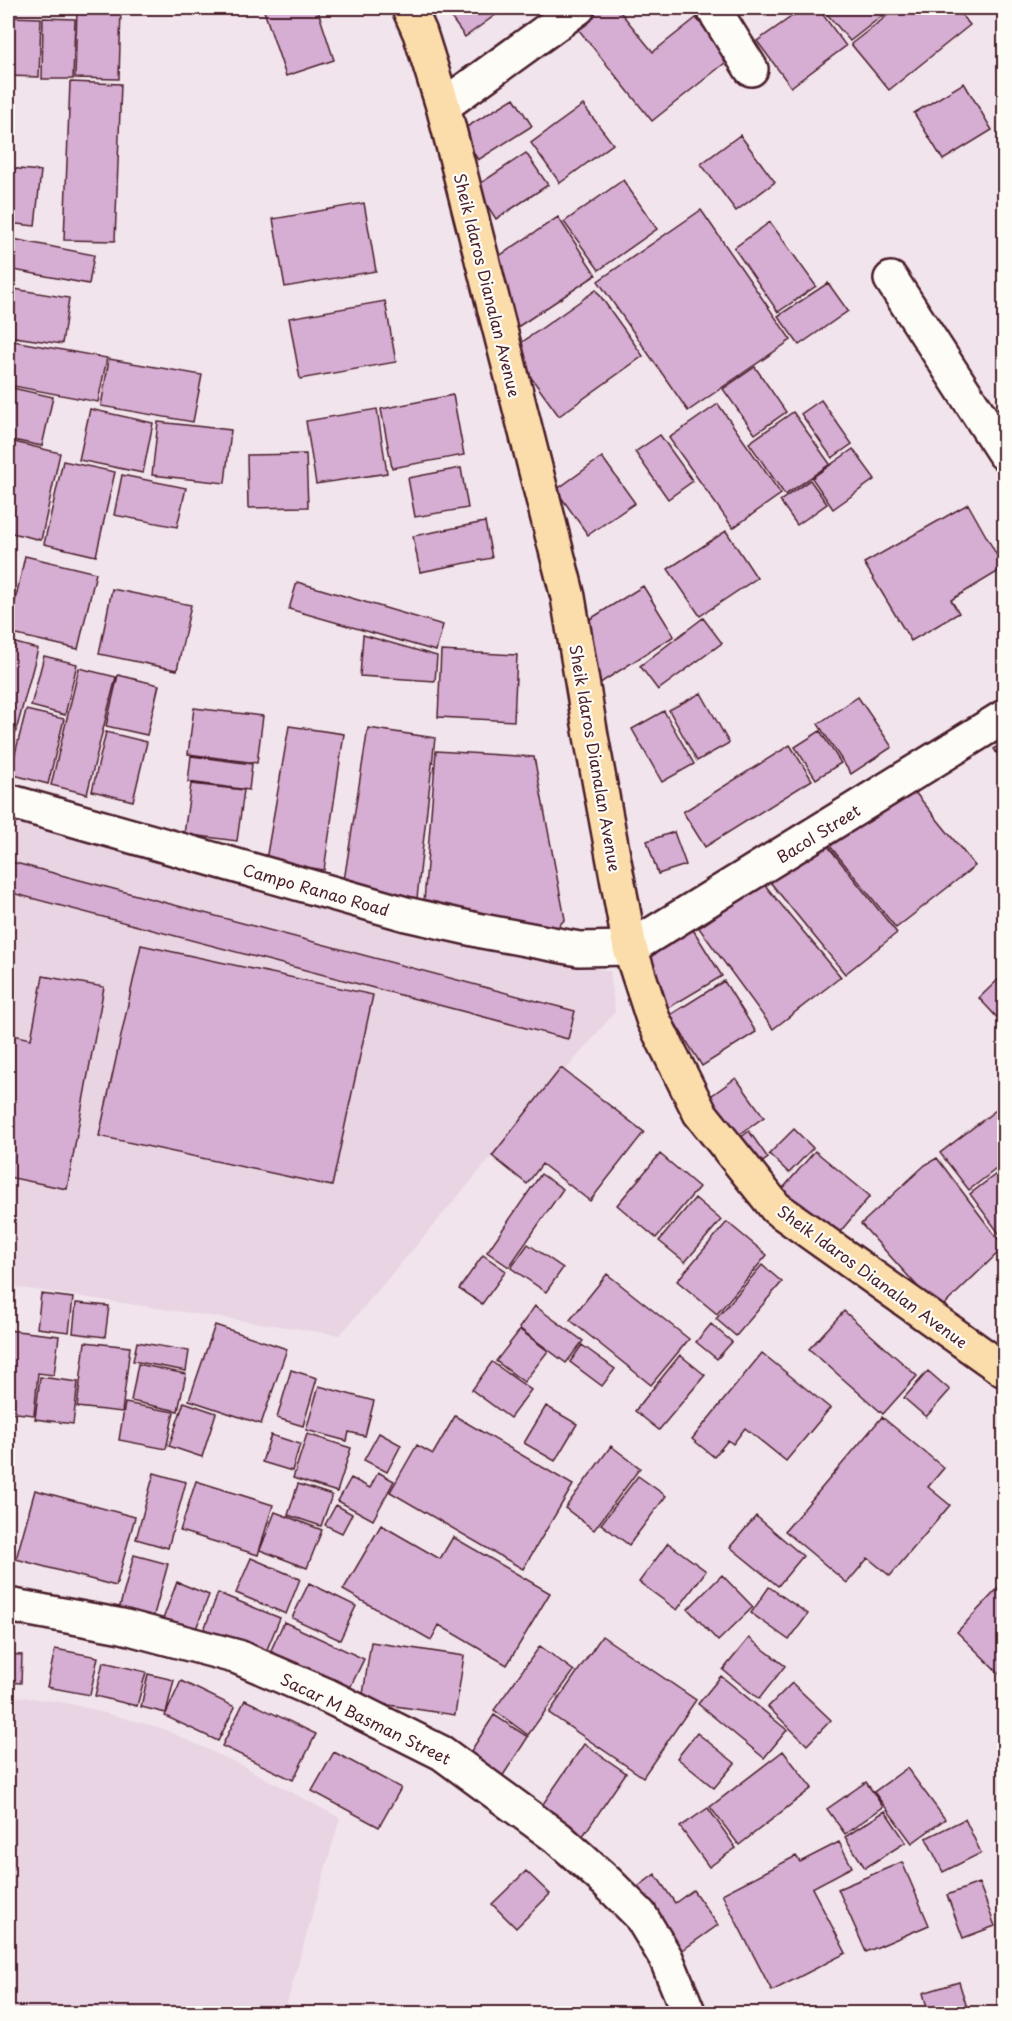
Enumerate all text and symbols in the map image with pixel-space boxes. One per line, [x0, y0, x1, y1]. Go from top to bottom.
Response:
street label: Sheik Idaros Dianalan Avenue [449, 171, 527, 399]
street label: Sheik Idaros Dianalan Avenue [564, 643, 628, 873]
street label: Bacol Street [771, 797, 865, 868]
street label: Campo Ranao Road [240, 857, 392, 921]
street label: Sheik Idaros Dianalan Avenue [773, 1199, 973, 1353]
street label: Sacar M Basman Street [277, 1666, 456, 1770]

